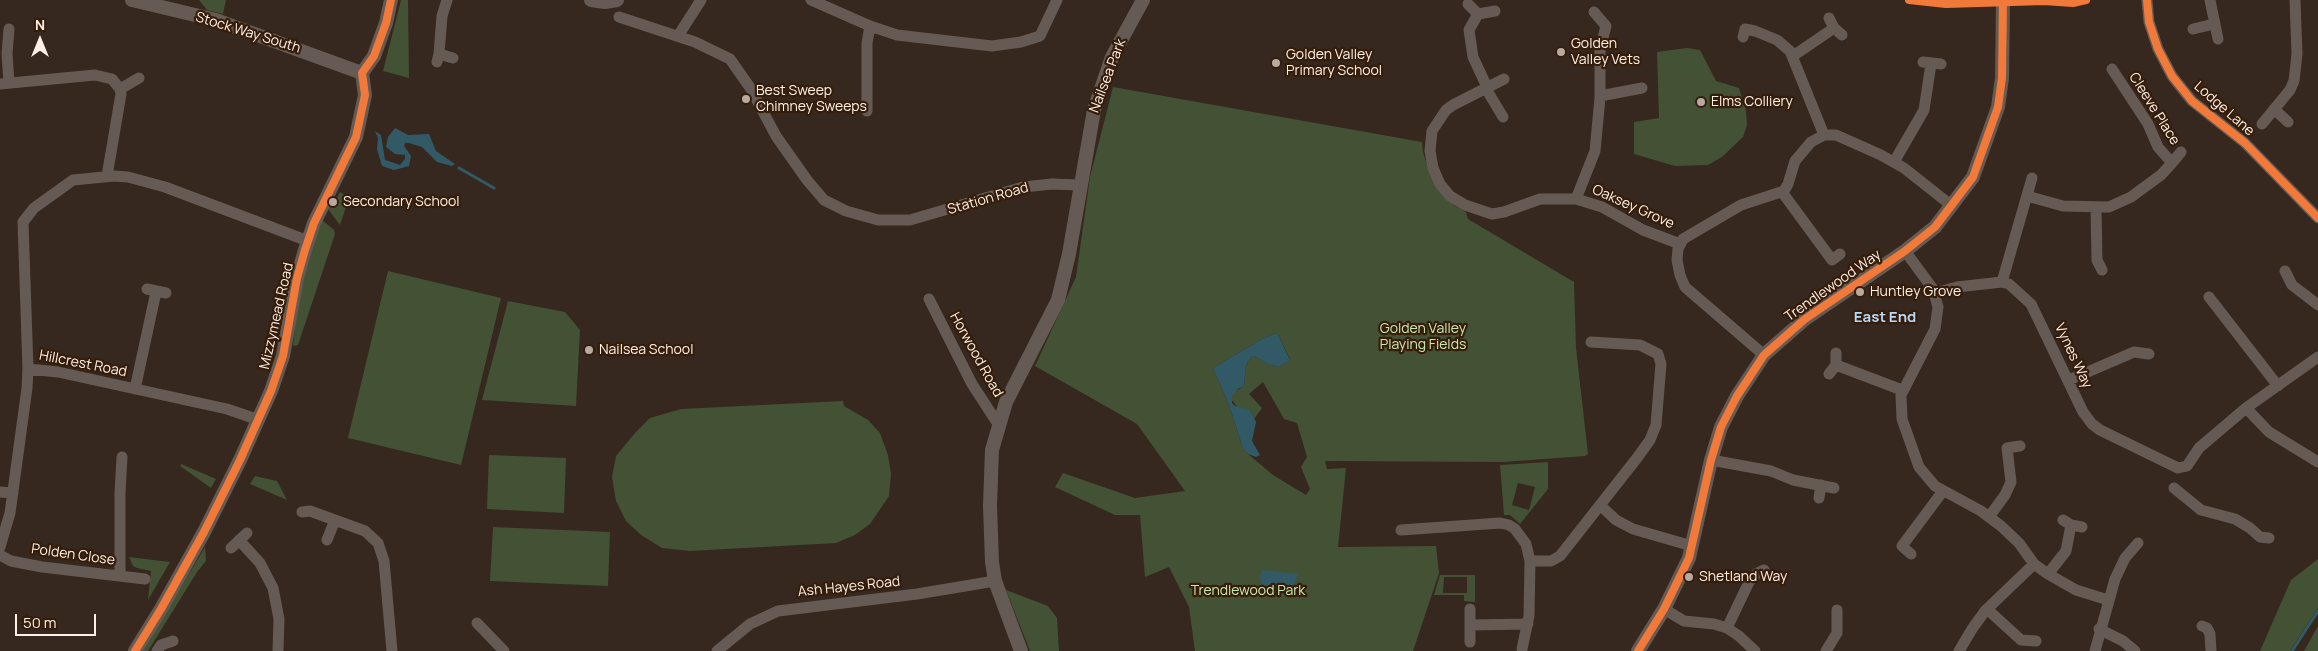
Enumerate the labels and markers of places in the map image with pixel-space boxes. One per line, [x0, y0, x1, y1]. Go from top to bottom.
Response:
place label: Golden Valley Vets [1571, 36, 1640, 68]
marker: Golden Valley Vets [1555, 46, 1567, 58]
place label: Golden Valley Primary School [1286, 47, 1382, 80]
marker: Golden Valley Primary School [1270, 57, 1282, 69]
place label: Best Sweep Chimney Sweeps [756, 83, 867, 115]
marker: Best Sweep Chimney Sweeps [740, 93, 752, 105]
place label: Elms Colliery [1711, 94, 1793, 110]
marker: Elms Colliery [1695, 96, 1707, 108]
place label: Secondary School [343, 194, 460, 210]
marker: Secondary School [327, 196, 339, 208]
place label: Huntley Grove [1870, 284, 1961, 300]
marker: Huntley Grove [1854, 286, 1866, 298]
place label: Nailsea School [599, 342, 693, 358]
marker: Nailsea School [583, 344, 595, 356]
place label: Shetland Way [1699, 569, 1787, 585]
marker: Shetland Way [1683, 571, 1695, 583]

